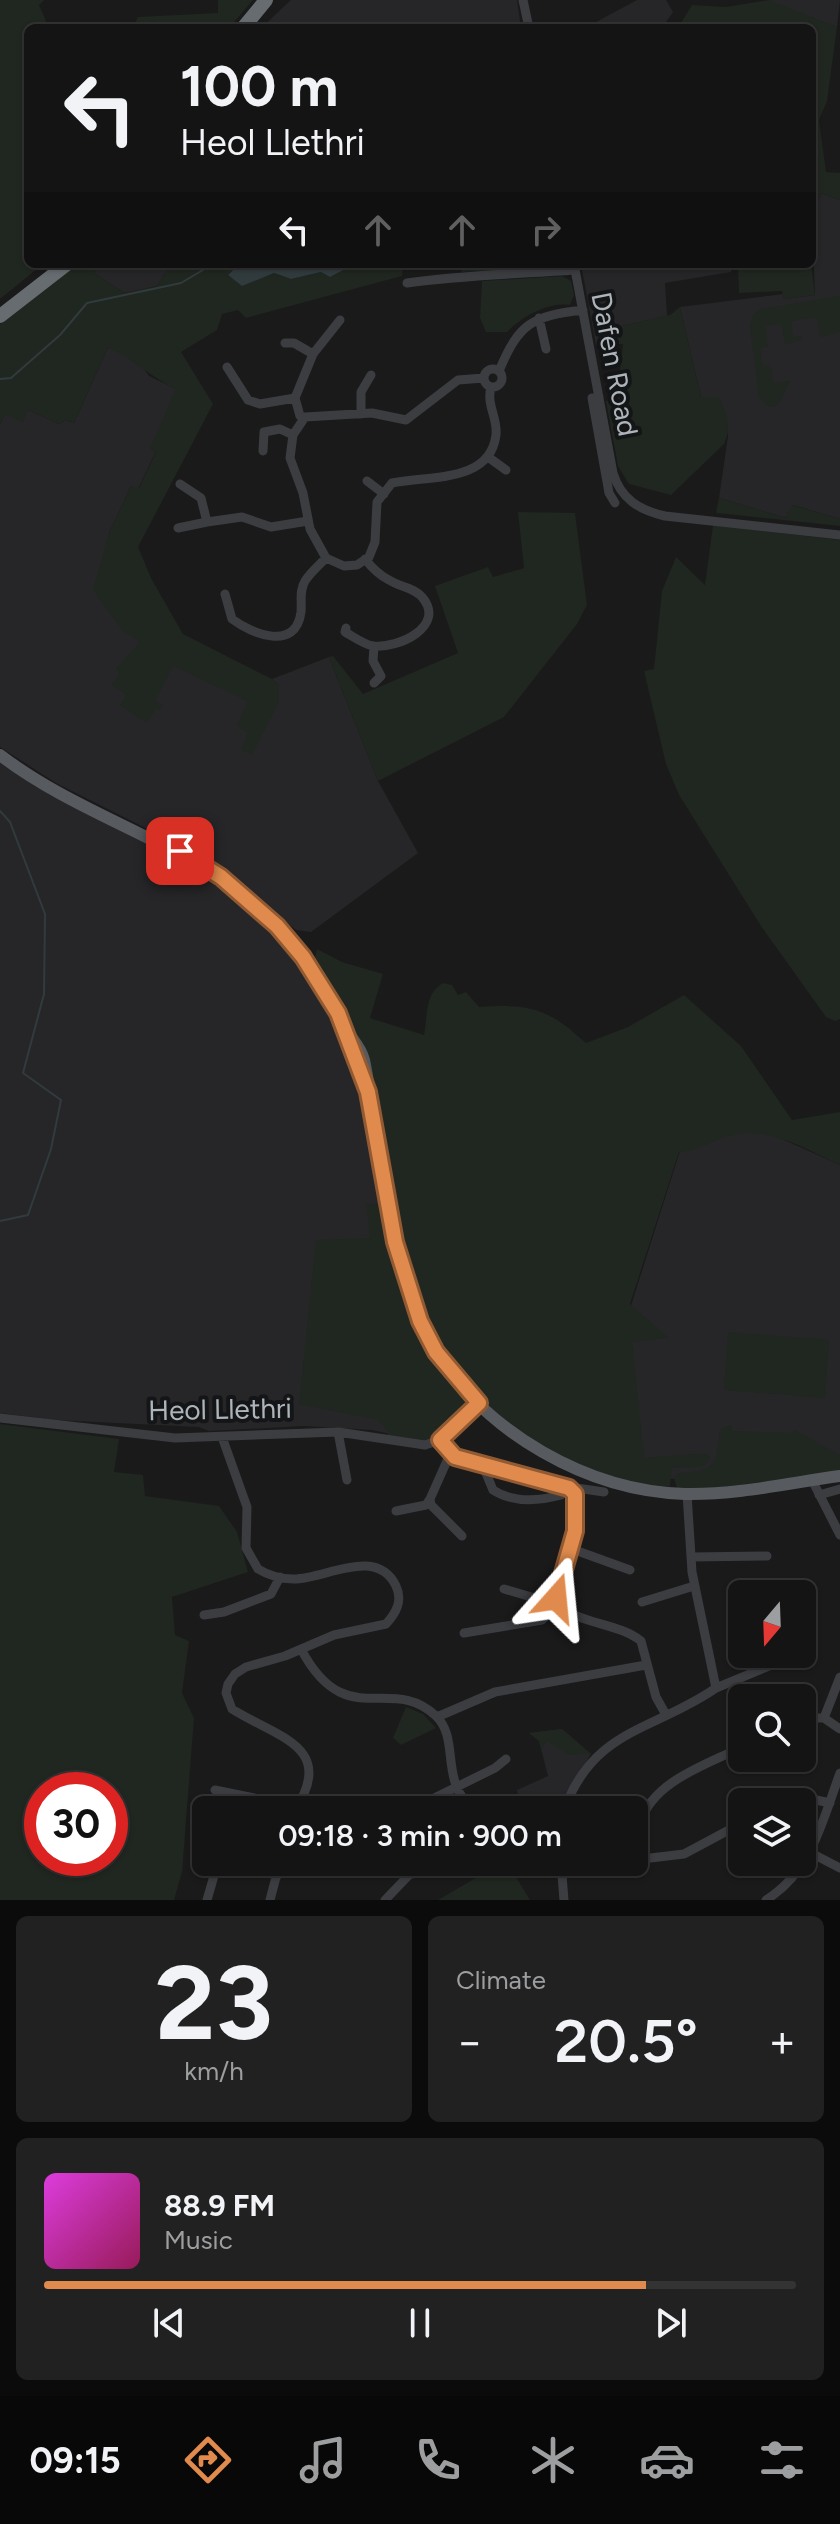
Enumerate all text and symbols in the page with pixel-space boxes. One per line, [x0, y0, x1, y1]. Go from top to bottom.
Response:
text: 100 m [180, 53, 338, 120]
icon: left [48, 56, 152, 160]
text: Heol Llethri [180, 121, 365, 164]
icon: left [272, 208, 316, 252]
icon: ahead [356, 208, 400, 252]
icon: ahead [440, 208, 484, 252]
icon: right [524, 208, 568, 252]
street label: Dafen Road [584, 289, 646, 439]
pin [146, 817, 214, 885]
icon: arrive [158, 829, 202, 873]
street label: Heol Llethri [148, 1391, 292, 1427]
position arrow [514, 1556, 598, 1640]
north arrow [728, 1580, 816, 1668]
map controls [728, 1580, 816, 1876]
button: search [728, 1684, 816, 1772]
speed limit sign: 30 [24, 1772, 128, 1876]
button: layers [728, 1788, 816, 1876]
text: 09:18 · 3 min · 900 m [278, 1817, 562, 1854]
text: 23 [155, 1940, 273, 2065]
text: Climate [456, 1964, 546, 1996]
text: 20.5° [554, 2005, 698, 2077]
text: − [456, 2015, 483, 2068]
text: + [769, 2015, 796, 2068]
text: km/h [184, 2055, 244, 2087]
text: 88.9 FM [164, 2187, 275, 2224]
text: Music [164, 2224, 233, 2256]
icon: previous [147, 2301, 191, 2345]
icon: pause [398, 2301, 442, 2345]
icon: next [649, 2301, 693, 2345]
icon: directions [180, 2432, 236, 2488]
icon: music [295, 2432, 351, 2488]
icon: phone [410, 2432, 466, 2488]
icon: climate [525, 2432, 581, 2488]
icon: car [639, 2432, 695, 2488]
icon: filters [754, 2432, 810, 2488]
text: 09:15 [29, 2439, 121, 2482]

